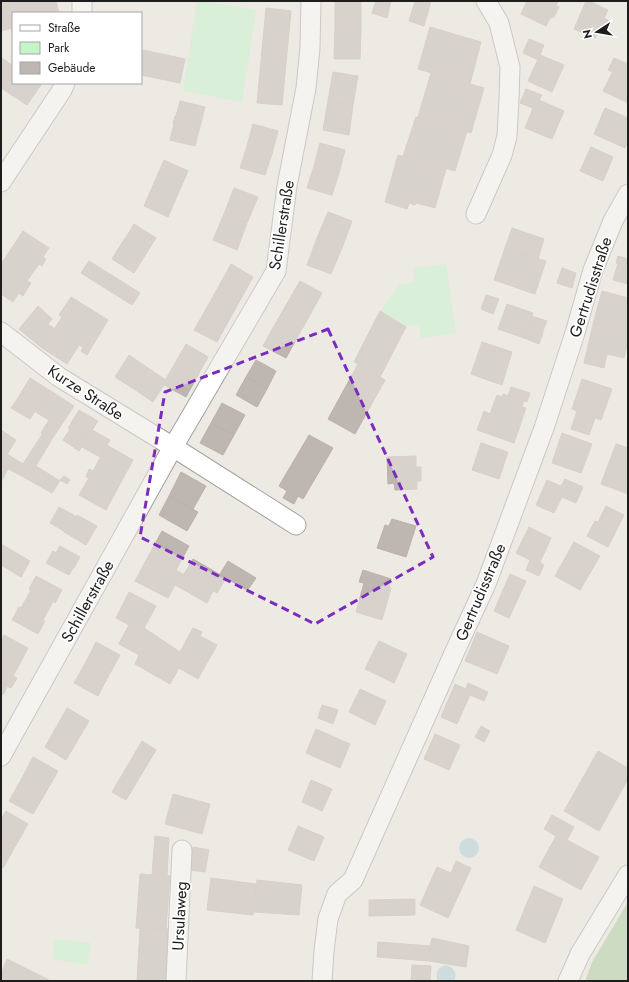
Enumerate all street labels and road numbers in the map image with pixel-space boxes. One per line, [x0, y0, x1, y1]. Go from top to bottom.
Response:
street label: Schillerstraße [263, 178, 300, 272]
street label: Gertrudisstraße [563, 234, 618, 340]
street label: Kurze Straße [43, 359, 128, 426]
street label: Gertrudisstraße [449, 540, 511, 645]
street label: Schillerstraße [55, 556, 120, 647]
street label: Ursulaweg [166, 881, 193, 951]

